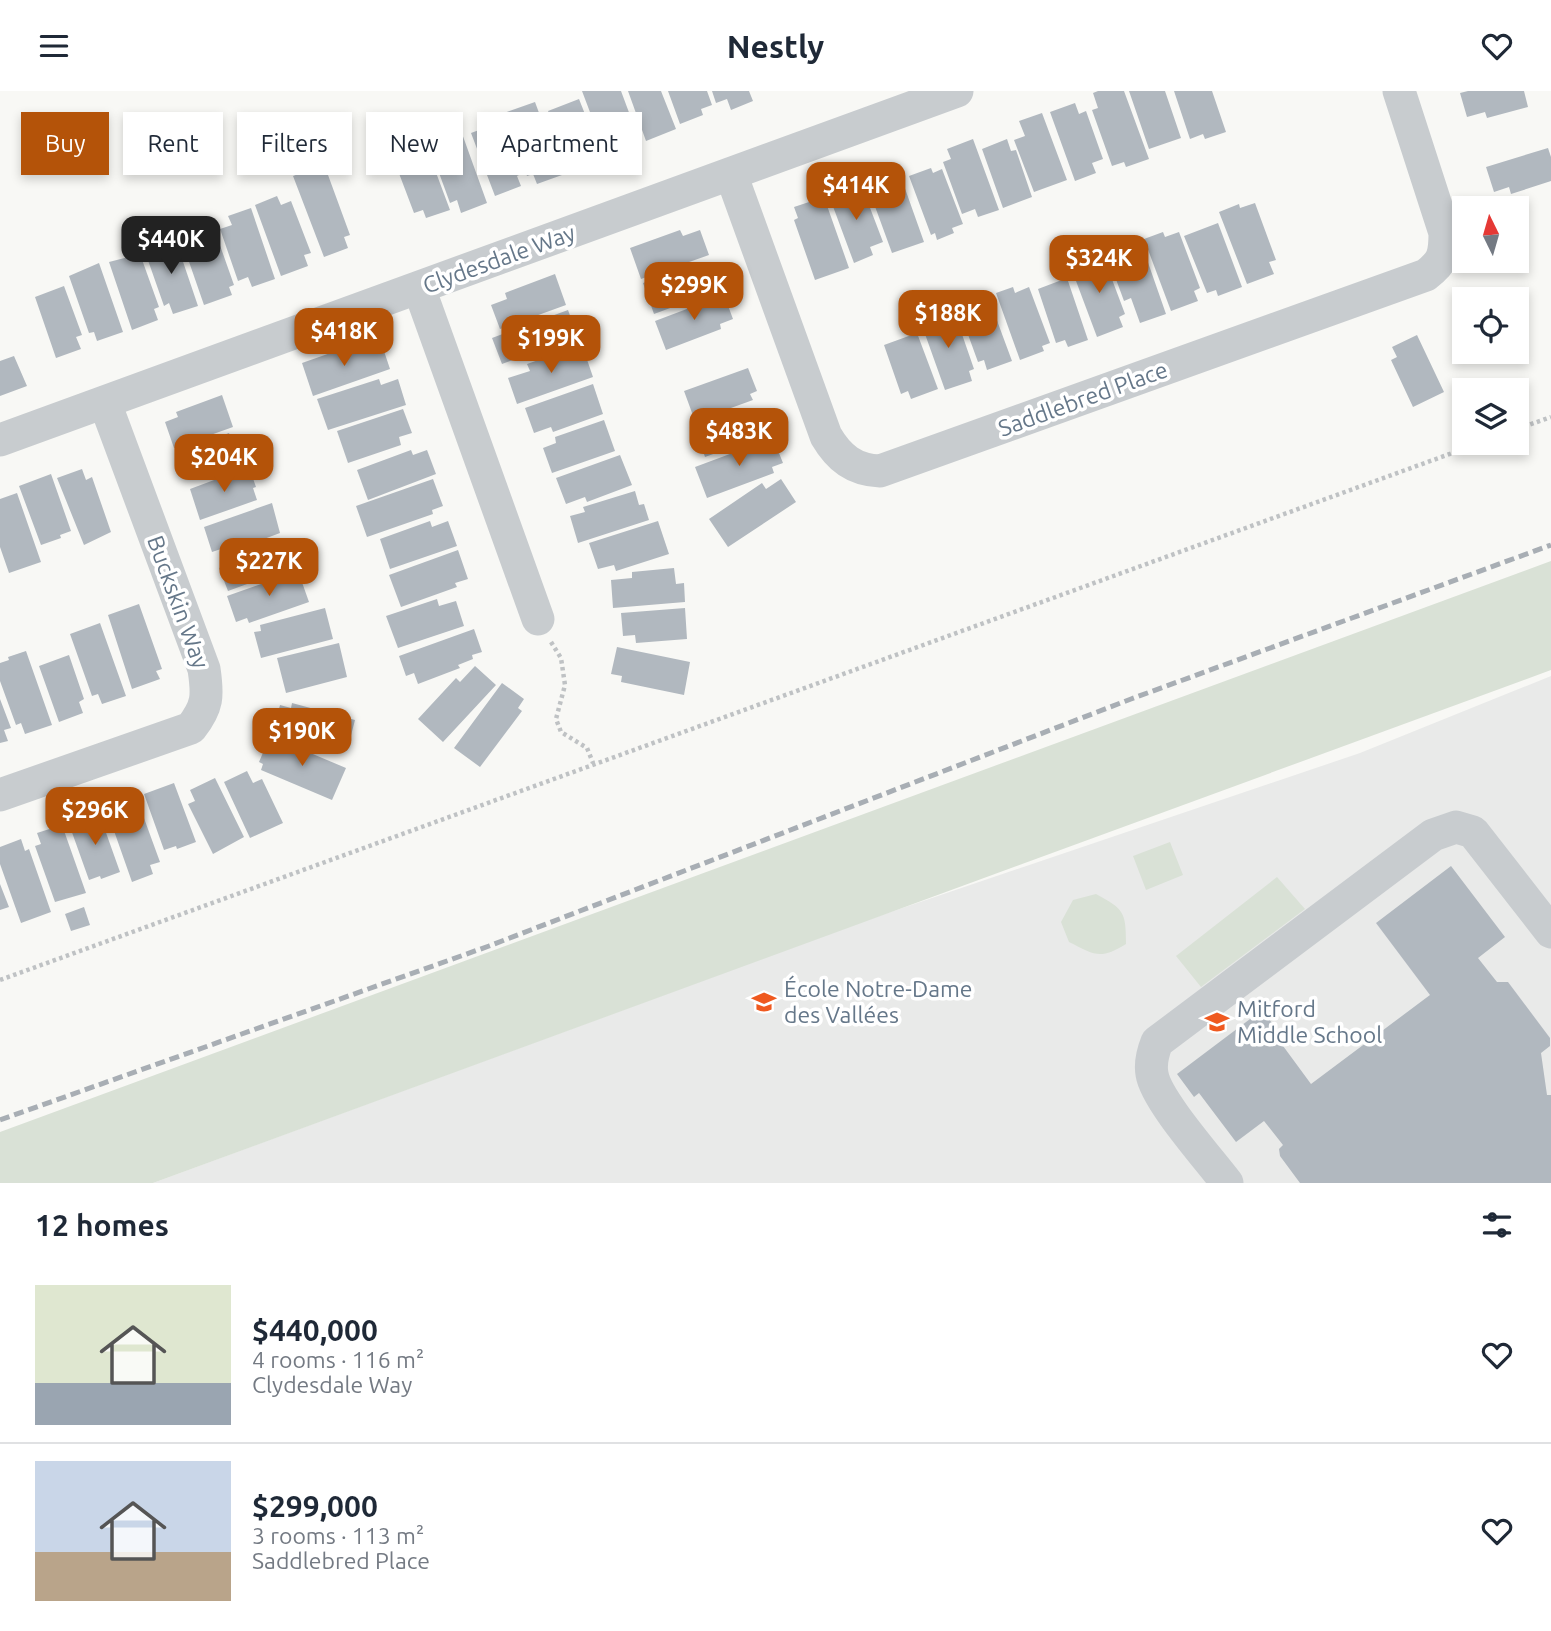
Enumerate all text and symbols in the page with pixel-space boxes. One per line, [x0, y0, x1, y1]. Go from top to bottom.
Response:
icon: menu [35, 27, 73, 65]
icon: heart [1478, 27, 1516, 65]
text: Nestly [727, 28, 824, 64]
chip: Buy [21, 112, 109, 175]
chip: Rent [123, 112, 223, 175]
chip: Filters [237, 112, 352, 175]
chip: New [366, 112, 463, 175]
chip: Apartment [477, 112, 642, 175]
pin: $414K [807, 163, 905, 222]
text: $414K [822, 172, 890, 197]
north arrow [1452, 196, 1530, 273]
map controls [1452, 196, 1529, 455]
pin: $440K [122, 216, 220, 276]
street label: Clydesdale Way [419, 219, 578, 298]
text: $440K [137, 226, 205, 251]
pin: $324K [1050, 235, 1148, 295]
text: $324K [1065, 245, 1133, 270]
pin: $299K [645, 263, 743, 322]
text: $299K [660, 272, 728, 297]
button: locate [1452, 287, 1529, 364]
pin: $188K [899, 291, 997, 350]
text: $188K [914, 300, 982, 325]
pin: $418K [295, 309, 393, 368]
pin: $199K [502, 315, 600, 375]
text: $418K [310, 318, 378, 343]
text: $199K [517, 325, 585, 350]
street label: Saddlebred Place [995, 356, 1171, 441]
button: layers [1452, 378, 1529, 455]
pin: $483K [690, 409, 788, 468]
text: $483K [705, 418, 773, 443]
pin: $204K [175, 435, 273, 494]
text: $204K [190, 444, 258, 469]
street label: Buckskin Way [143, 532, 214, 672]
pin: $227K [220, 539, 318, 598]
text: $227K [235, 548, 303, 573]
pin: $190K [253, 709, 351, 768]
text: $190K [268, 718, 336, 743]
pin: $296K [46, 787, 144, 847]
text: $296K [61, 797, 129, 822]
place label: École Notre-Dame des Vallées [784, 975, 973, 1027]
school or university icon: École Notre-Dame des Vallées [750, 988, 778, 1016]
place label: Mitford Middle School [1237, 996, 1382, 1047]
school or university icon: Mitford Middle School [1203, 1008, 1231, 1036]
icon: filters [1478, 1206, 1516, 1244]
text: 12 homes [35, 1208, 169, 1242]
icon: home [91, 1313, 175, 1397]
text: $440,000 [252, 1313, 378, 1347]
icon: heart [1478, 1336, 1516, 1374]
text: 4 rooms · 116 m² [252, 1347, 424, 1372]
text: Clydesdale Way [252, 1372, 412, 1397]
icon: home [91, 1489, 175, 1573]
text: $299,000 [252, 1489, 378, 1523]
icon: heart [1478, 1512, 1516, 1550]
text: 3 rooms · 113 m² [252, 1523, 424, 1548]
text: Saddlebred Place [252, 1548, 430, 1573]

